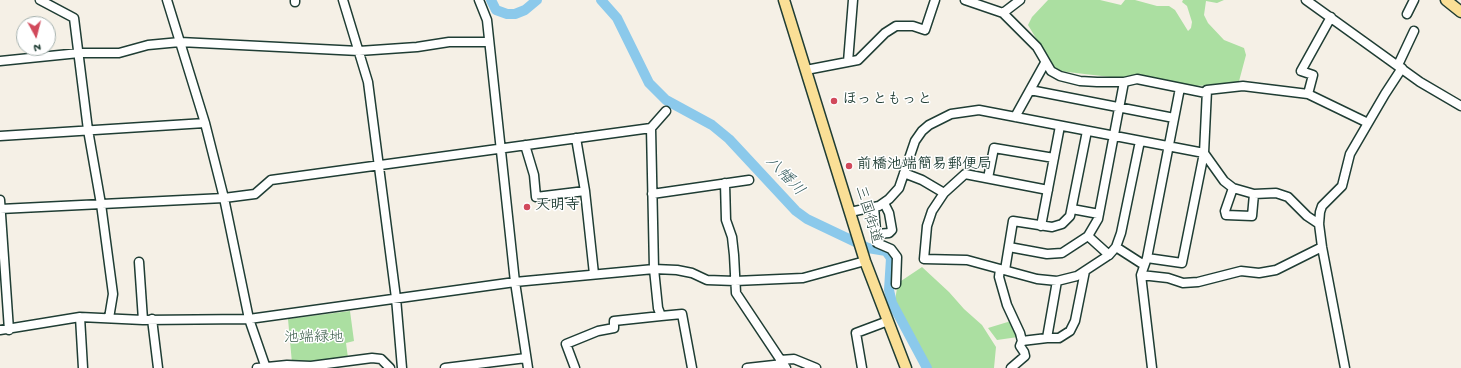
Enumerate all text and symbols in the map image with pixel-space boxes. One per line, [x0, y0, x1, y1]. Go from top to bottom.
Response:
north arrow [16, 16, 56, 56]
text: N [33, 41, 42, 53]
place label: ほっともっと [842, 92, 932, 110]
marker: ほっともっと [829, 96, 839, 106]
water label: 八幡川 [761, 153, 807, 201]
place label: 前橋池端簡易郵便局 [857, 157, 992, 175]
marker: 前橋池端簡易郵便局 [844, 161, 854, 171]
street label: 三国街道 [850, 184, 884, 246]
place label: 天明寺 [535, 198, 580, 216]
marker: 天明寺 [522, 202, 532, 212]
park label: 池端緑地 [284, 330, 344, 348]

